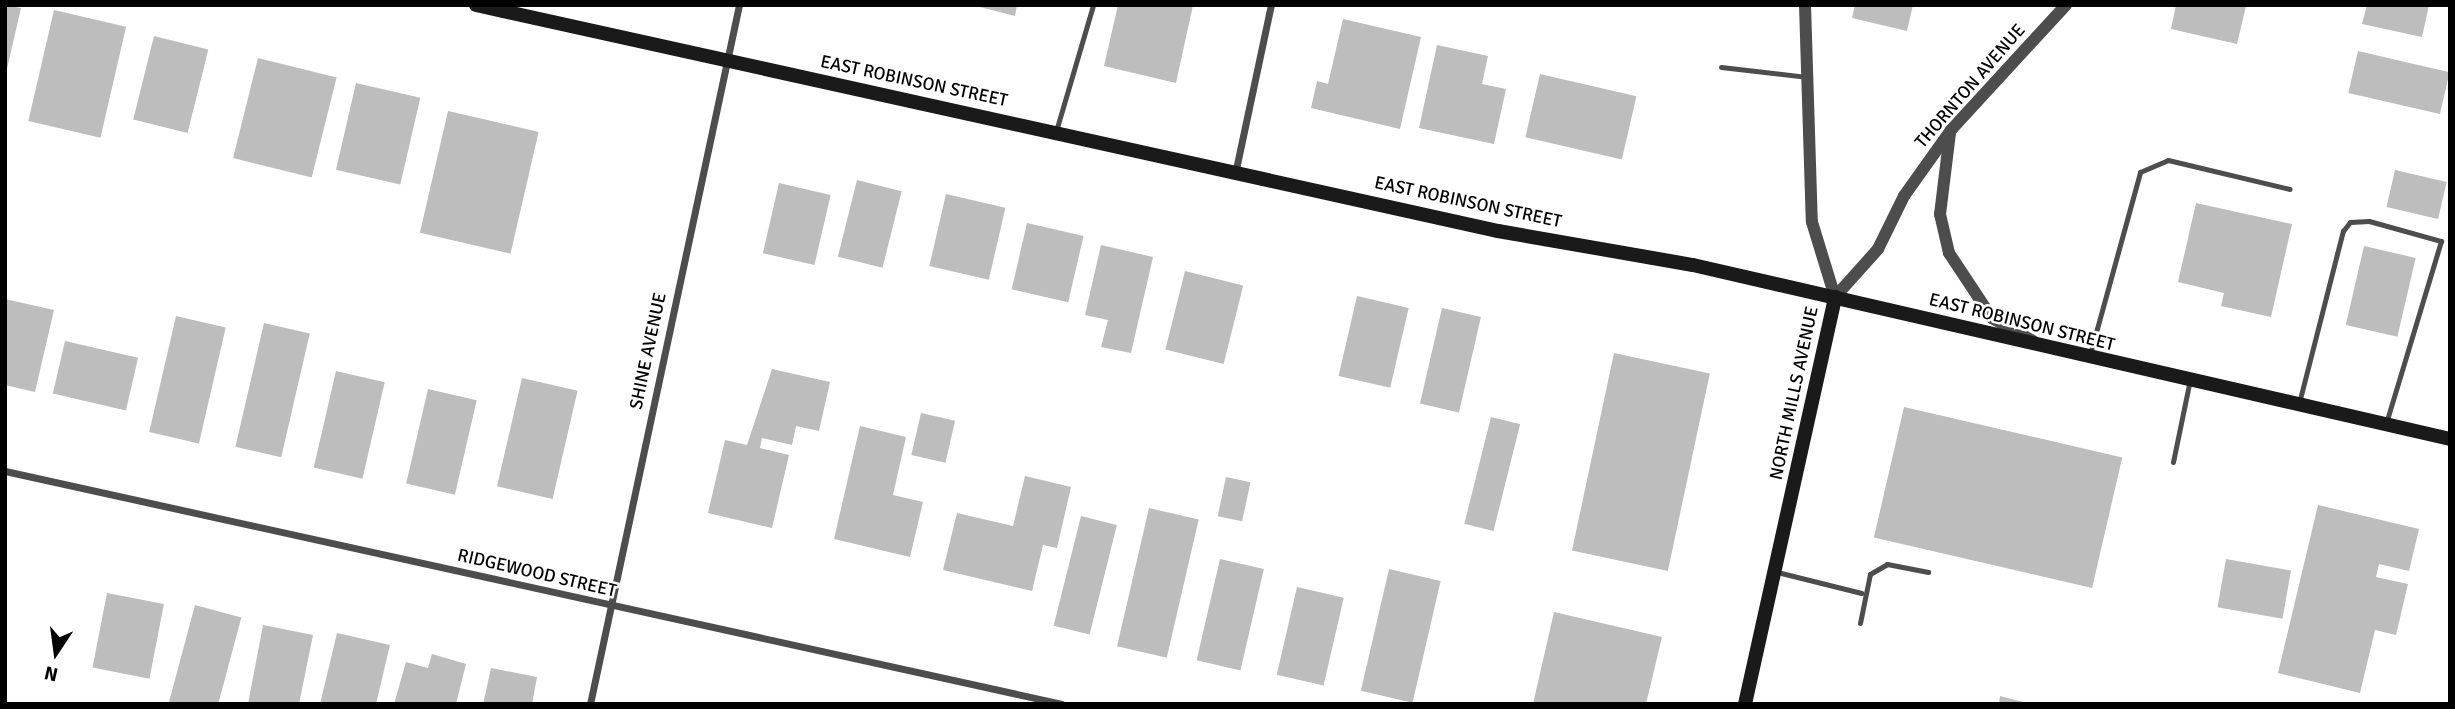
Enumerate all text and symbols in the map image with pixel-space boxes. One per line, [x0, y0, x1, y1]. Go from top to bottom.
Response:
street label: THORNTON AVENUE [1910, 20, 2030, 152]
street label: EAST ROBINSON STREET [818, 51, 1010, 111]
street label: EAST ROBINSON STREET [1372, 172, 1564, 232]
street label: EAST ROBINSON STREET [1927, 288, 2117, 356]
street label: SHINE AVENUE [625, 291, 671, 411]
street label: NORTH MILLS AVENUE [1765, 304, 1823, 482]
street label: RIDGEWOOD STREET [455, 544, 619, 602]
north arrow [21, 618, 91, 688]
text: N [42, 660, 60, 687]

